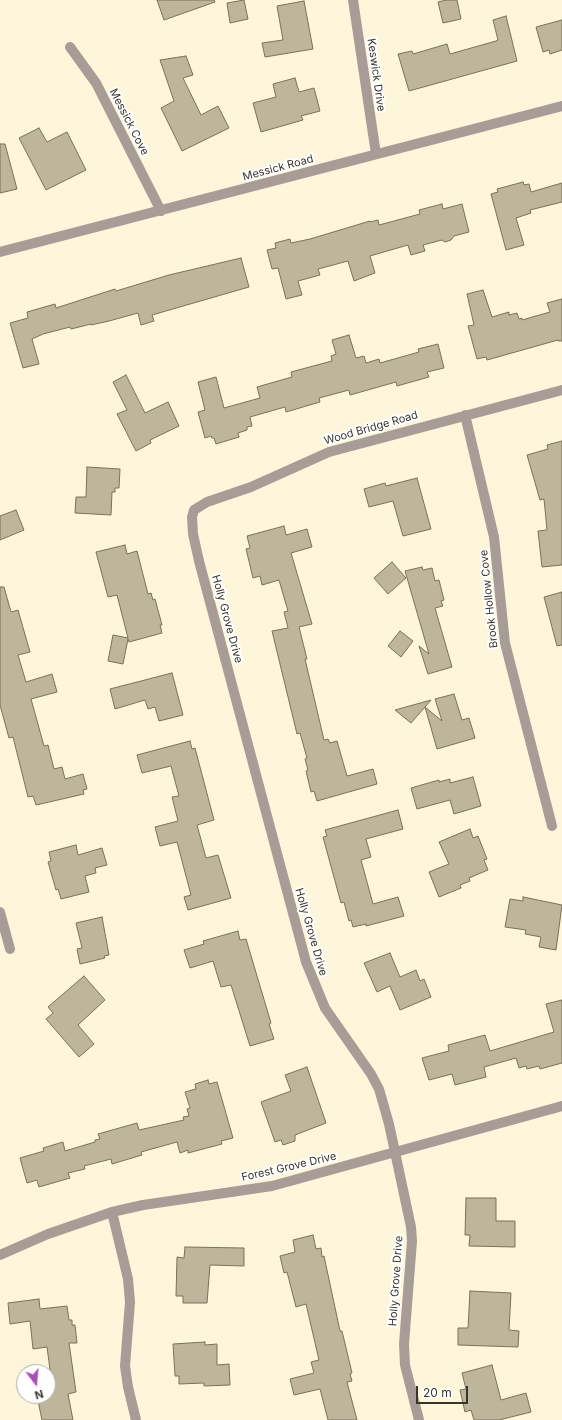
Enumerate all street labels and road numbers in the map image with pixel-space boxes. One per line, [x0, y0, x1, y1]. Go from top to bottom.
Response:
street label: Keswick Drive [364, 38, 388, 112]
street label: Messick Cove [107, 87, 151, 157]
street label: Messick Road [241, 152, 315, 184]
street label: Wood Bridge Road [323, 408, 419, 448]
street label: Brook Hollow Cove [477, 549, 501, 649]
street label: Holly Grove Drive [209, 573, 245, 665]
street label: Holly Grove Drive [292, 887, 330, 977]
street label: Forest Grove Drive [240, 1150, 338, 1184]
street label: Holly Grove Drive [386, 1235, 406, 1327]

